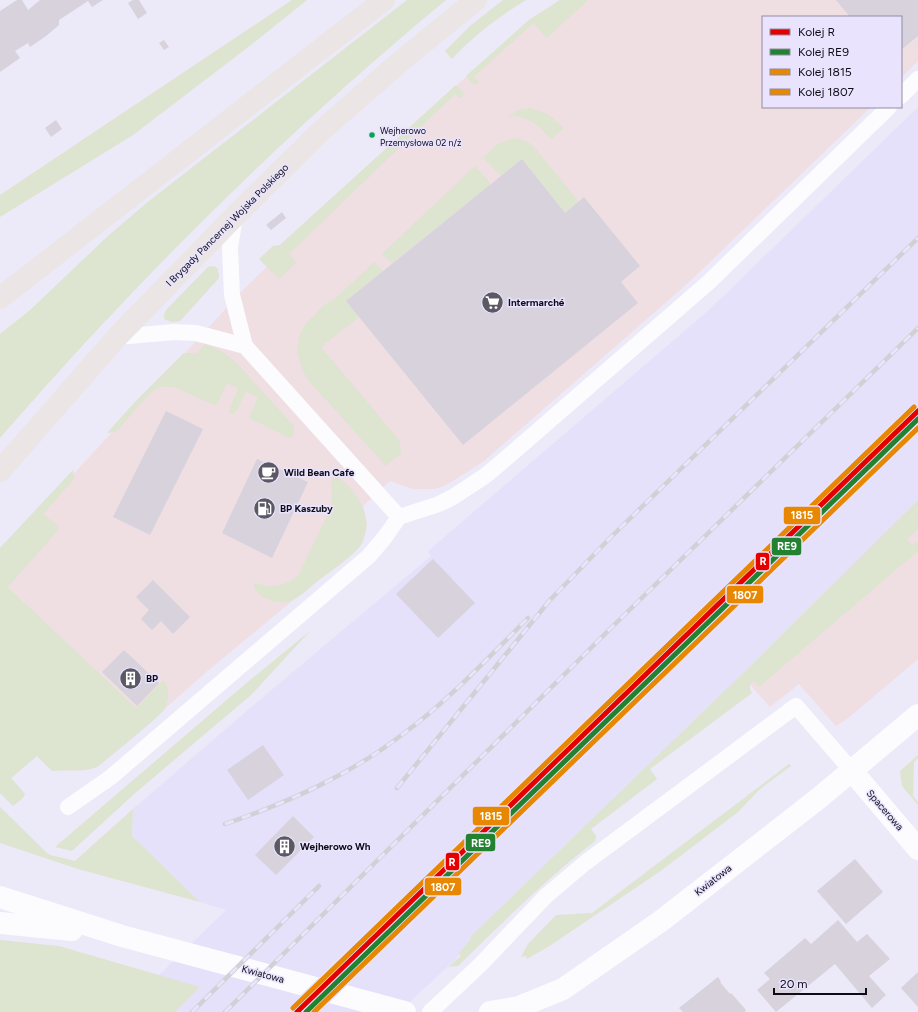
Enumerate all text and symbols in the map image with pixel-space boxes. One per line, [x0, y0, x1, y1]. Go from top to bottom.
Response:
legend [762, 16, 902, 108]
text: Kolej R [798, 25, 835, 39]
text: Kolej RE9 [798, 45, 849, 59]
text: Kolej 1815 [798, 65, 852, 79]
text: Kolej 1807 [798, 85, 855, 99]
place label: Wejherowo Przemysłowa 02 n/ż [380, 125, 462, 148]
marker: Wejherowo Przemysłowa 02 n/ż [367, 130, 377, 140]
street label: I Brygady Pancernej Wojska Polskiego [163, 161, 291, 289]
supermarket icon: Intermarché [479, 289, 505, 315]
place label: Intermarché [508, 296, 565, 309]
cafe icon: Wild Bean Cafe [255, 459, 281, 485]
place label: Wild Bean Cafe [284, 466, 355, 479]
fuel station icon: BP Kaszuby [252, 495, 278, 521]
place label: BP Kaszuby [280, 502, 333, 515]
line badge: 1815 [783, 506, 821, 525]
text: 1815 [791, 509, 813, 522]
line badge: RE9 [771, 537, 802, 556]
text: RE9 [777, 540, 797, 553]
line badge: R [755, 552, 770, 571]
text: R [759, 555, 767, 568]
line badge: 1807 [726, 585, 764, 604]
text: 1807 [733, 589, 757, 602]
building icon: BP [117, 665, 143, 691]
place label: BP [146, 672, 158, 685]
street label: Spacerowa [864, 787, 906, 833]
line badge: 1815 [472, 806, 510, 826]
text: 1815 [480, 810, 502, 823]
building icon: Wejherowo Wh [272, 833, 298, 859]
line badge: RE9 [465, 833, 496, 852]
text: RE9 [471, 837, 491, 850]
place label: Wejherowo Wh [300, 840, 371, 853]
line badge: R [445, 852, 460, 871]
text: R [448, 856, 456, 869]
street label: Kwiatowa [692, 861, 734, 899]
line badge: 1807 [424, 877, 462, 896]
text: 1807 [431, 881, 455, 894]
street label: Kwiatowa [240, 962, 286, 986]
scale bar [774, 970, 866, 996]
text: 20 m [780, 977, 808, 991]

